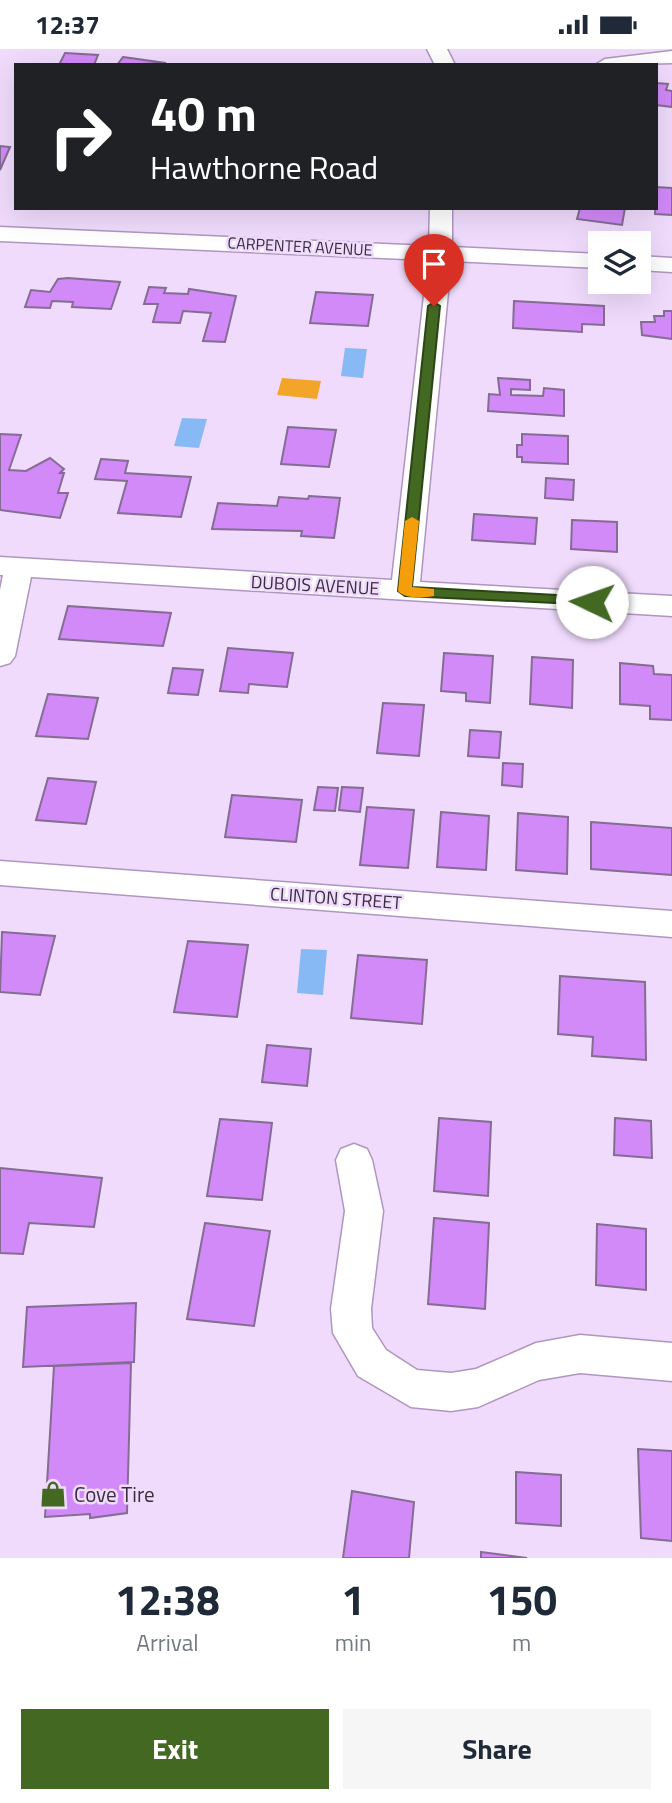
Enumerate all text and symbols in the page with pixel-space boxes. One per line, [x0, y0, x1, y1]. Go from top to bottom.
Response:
text: 12:37 [35, 5, 100, 44]
text: 40 m [150, 75, 257, 150]
icon: right [35, 91, 126, 182]
text: Hawthorne Road [150, 143, 378, 191]
street label: CARPENTER AVENUE [227, 230, 373, 262]
map controls [588, 231, 651, 294]
button: layers [588, 231, 651, 294]
pin [404, 234, 464, 306]
icon: arrive [415, 245, 453, 283]
position arrow [555, 565, 629, 639]
street label: DUBOIS AVENUE [250, 568, 380, 602]
street label: CLINTON STREET [269, 880, 403, 916]
place label: Cove Tire [74, 1478, 155, 1510]
shop icon: Cove Tire [38, 1479, 68, 1509]
text: 12:38 [115, 1567, 220, 1631]
text: 1 [341, 1567, 365, 1631]
text: 150 [486, 1567, 557, 1631]
text: Arrival [136, 1625, 199, 1660]
text: min [335, 1625, 371, 1660]
text: m [512, 1625, 531, 1660]
button: Exit [21, 1709, 329, 1789]
button: Share [343, 1709, 651, 1789]

